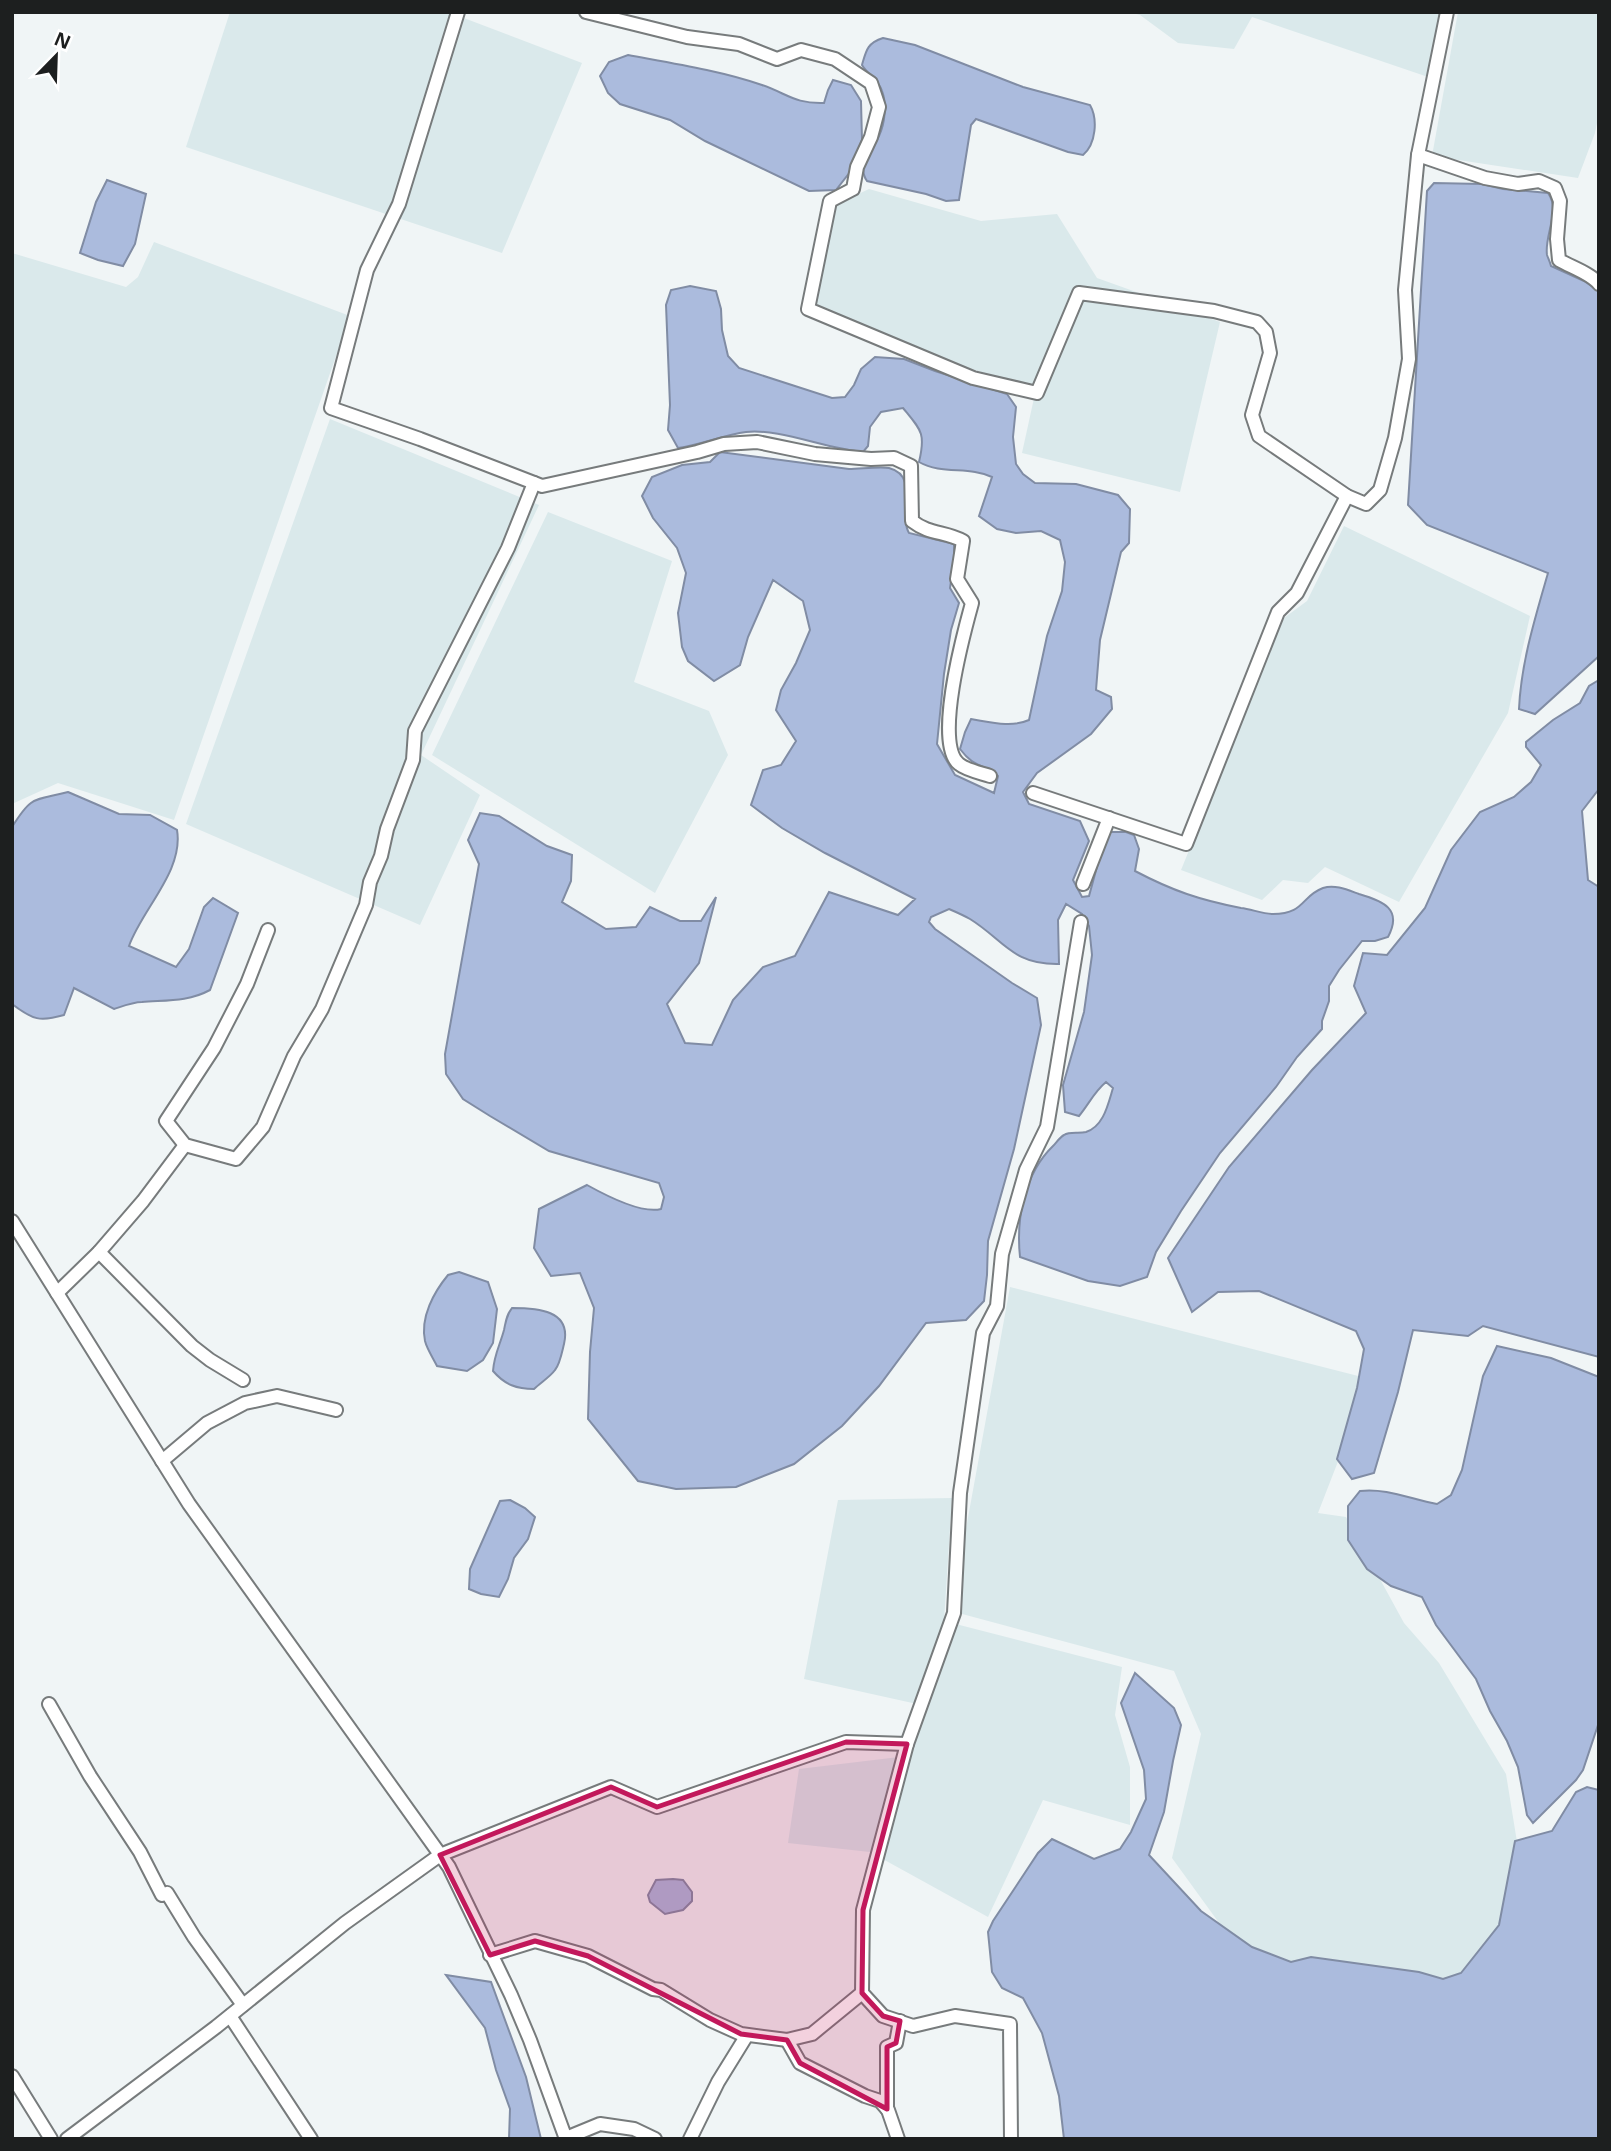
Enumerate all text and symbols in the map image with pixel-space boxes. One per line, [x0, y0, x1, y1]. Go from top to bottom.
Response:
north arrow [21, 21, 91, 91]
text: N [50, 25, 75, 55]

